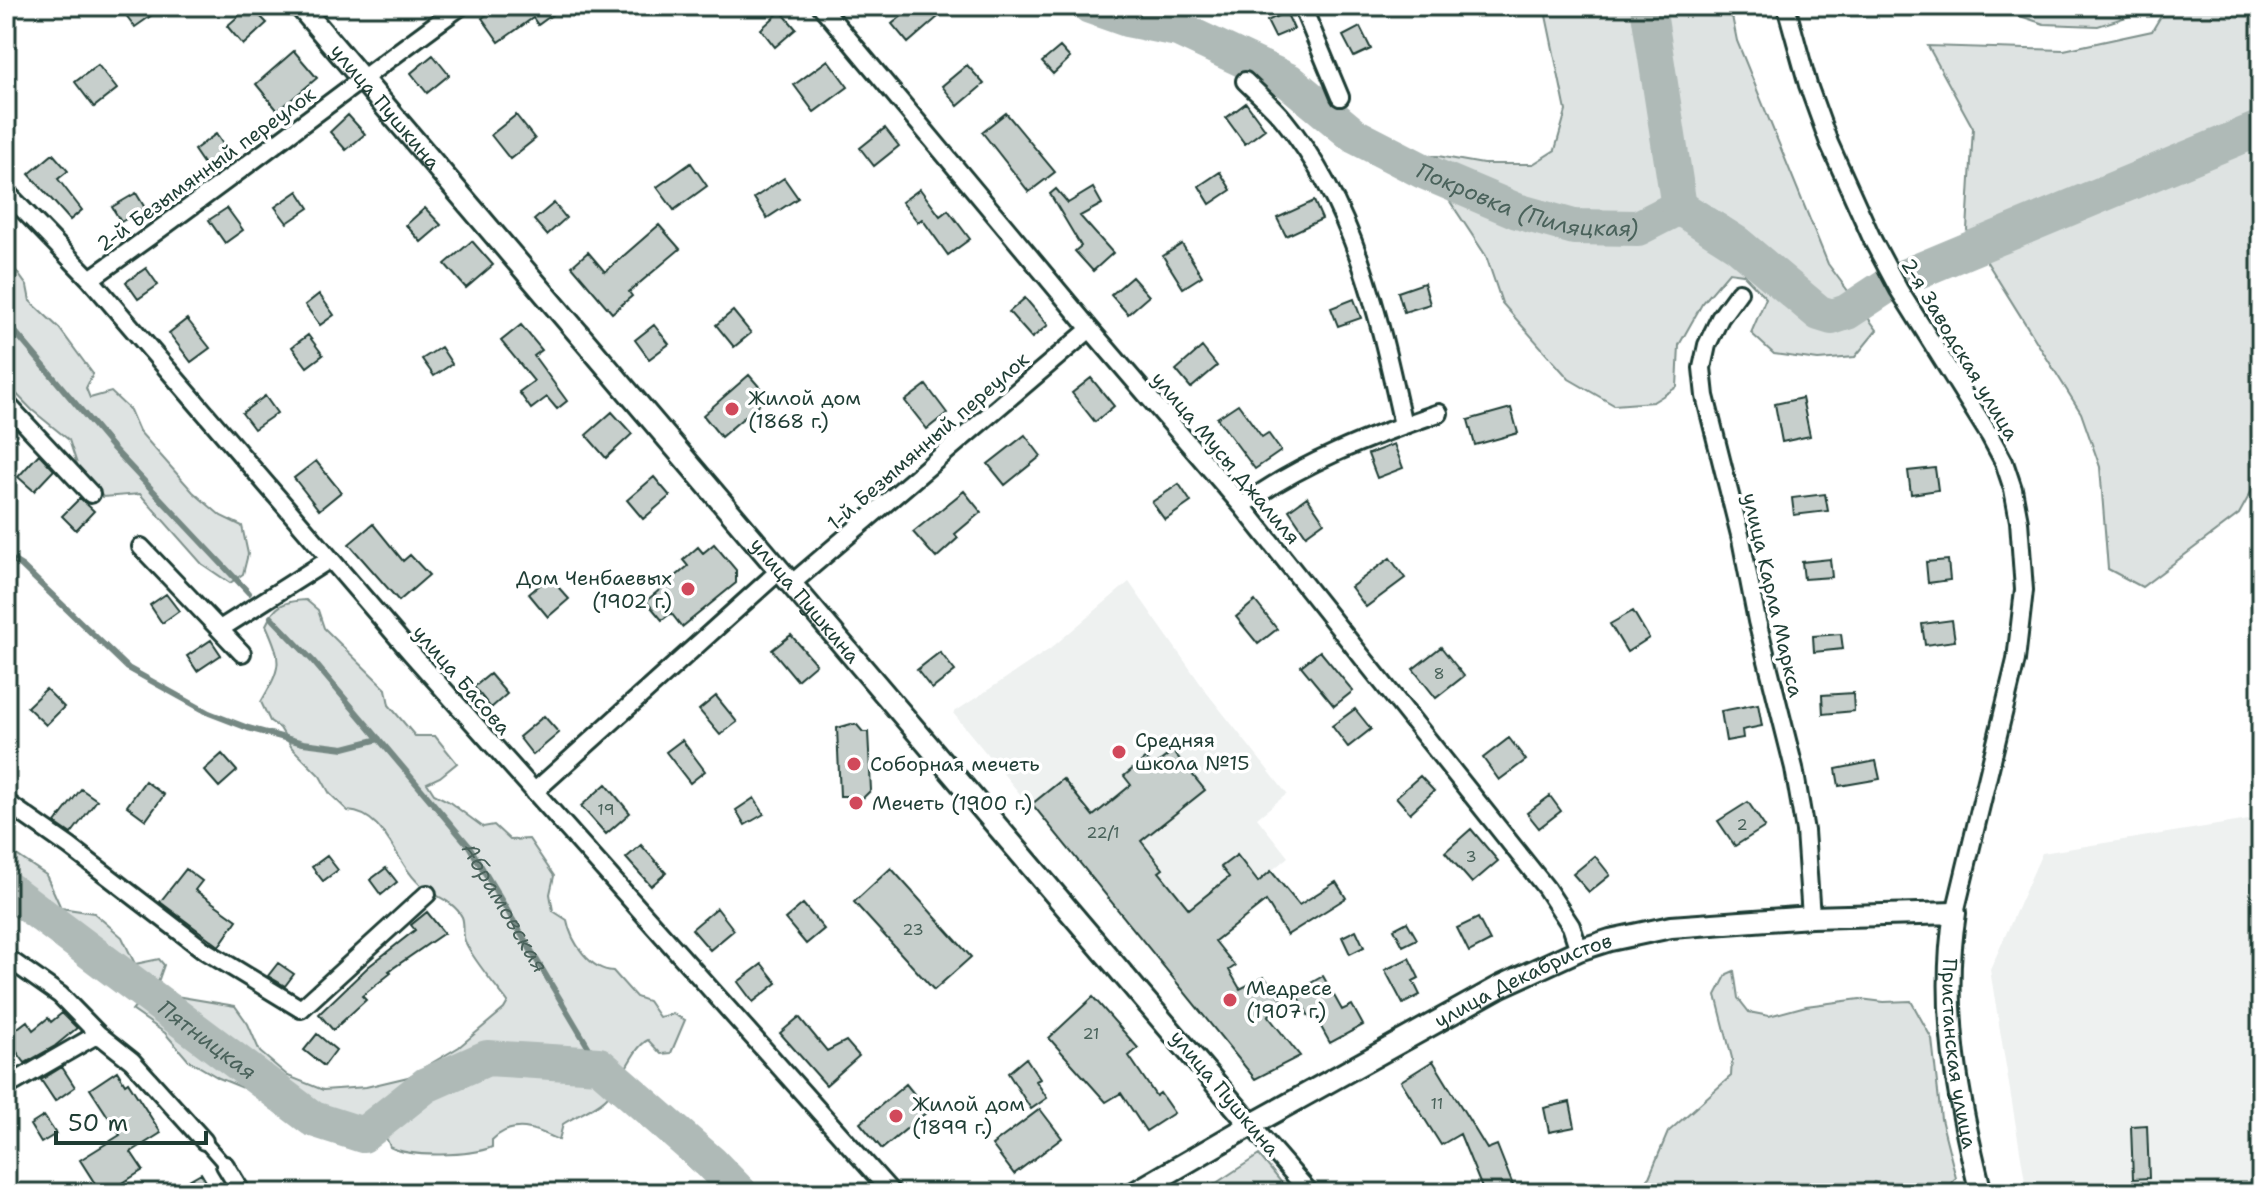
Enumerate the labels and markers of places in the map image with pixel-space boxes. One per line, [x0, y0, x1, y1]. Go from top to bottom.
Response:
place label: Жилой дом (1868 г.) [748, 385, 861, 434]
marker: Жилой дом (1868 г.) [723, 400, 741, 418]
place label: Дом Ченбаевых (1902 г.) [516, 565, 672, 614]
marker: Дом Ченбаевых (1902 г.) [679, 580, 697, 598]
place label: Средняя школа №15 [1135, 727, 1250, 776]
marker: Средняя школа №15 [1110, 743, 1128, 761]
place label: Соборная мечеть [870, 751, 1040, 777]
marker: Соборная мечеть [845, 755, 863, 773]
place label: Мечеть (1900 г.) [872, 790, 1032, 816]
marker: Мечеть (1900 г.) [847, 794, 865, 812]
place label: Медресе (1907 г.) [1246, 975, 1332, 1024]
marker: Медресе (1907 г.) [1221, 991, 1239, 1009]
place label: Жилой дом (1899 г.) [912, 1091, 1025, 1140]
marker: Жилой дом (1899 г.) [887, 1107, 905, 1125]

